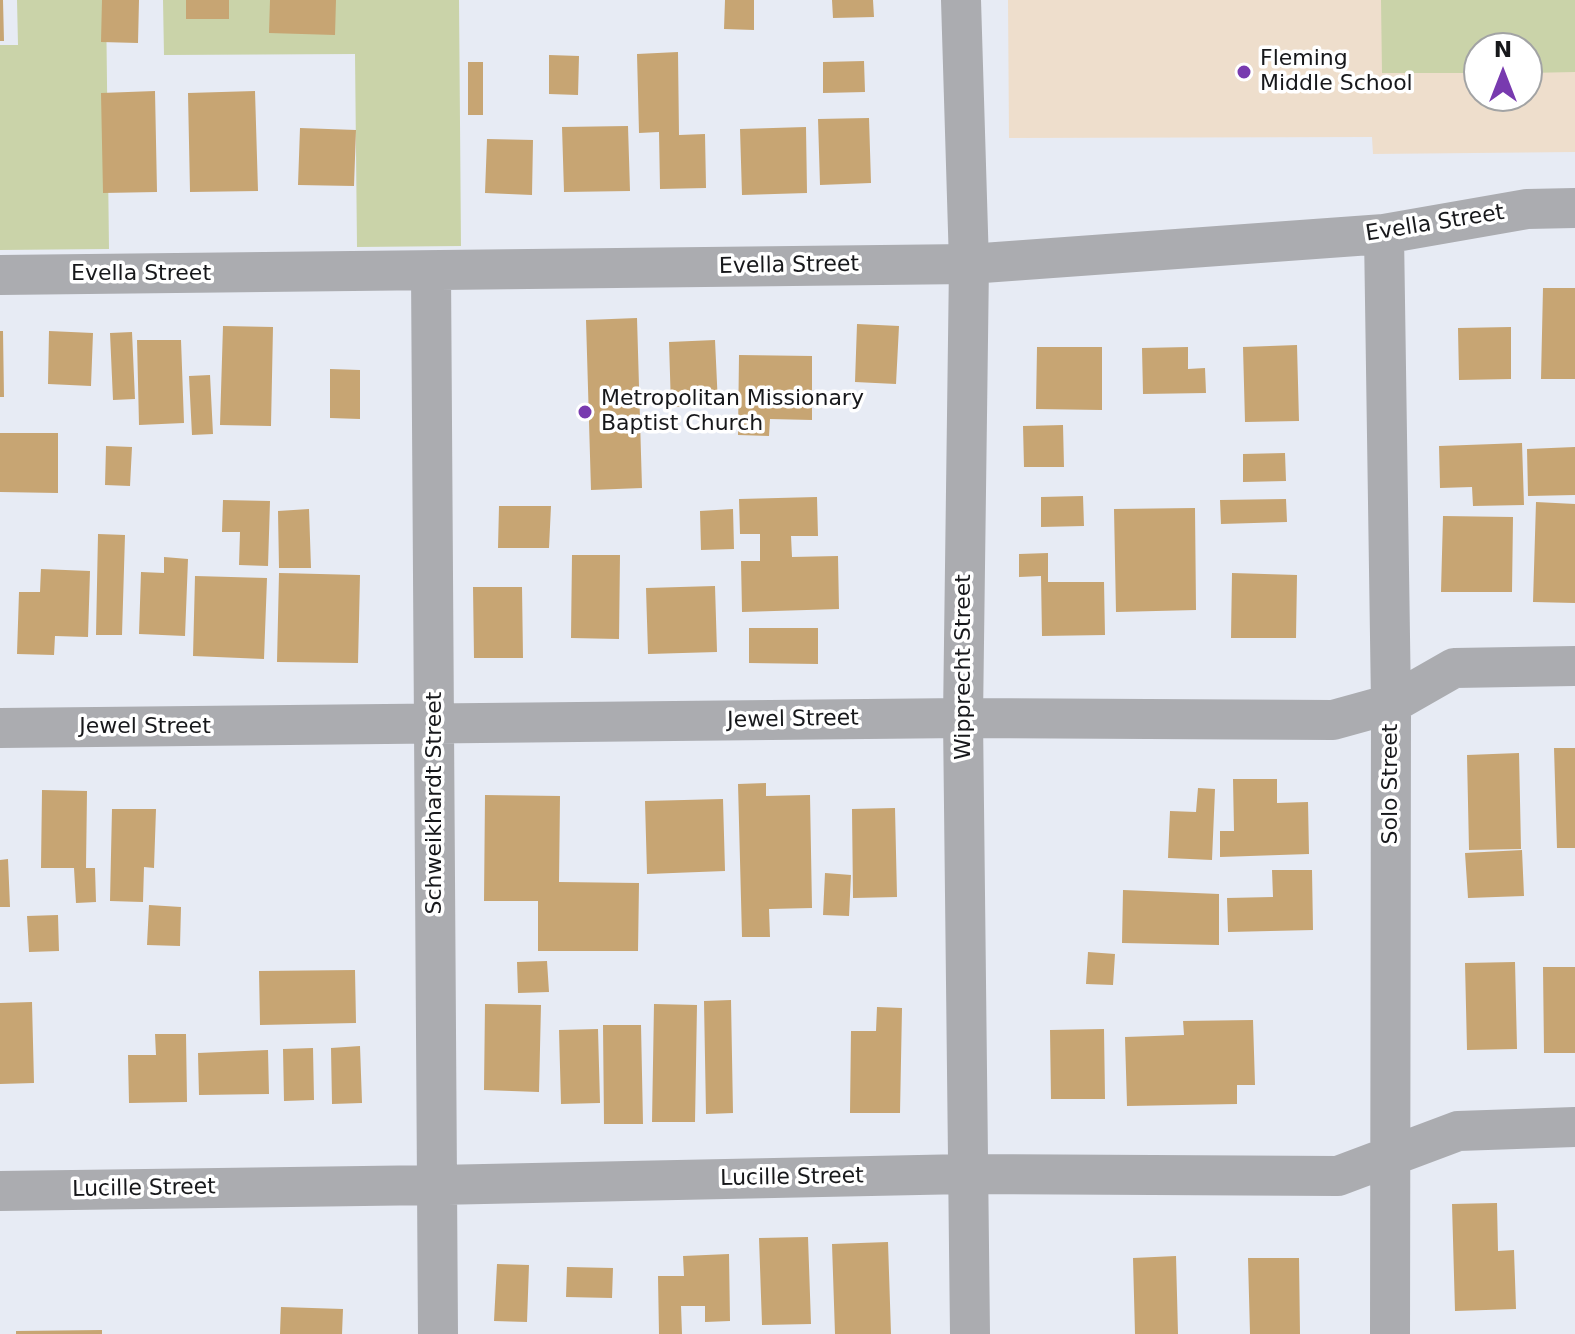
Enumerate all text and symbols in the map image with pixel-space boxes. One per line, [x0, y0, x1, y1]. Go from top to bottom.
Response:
north arrow [1463, 32, 1543, 112]
text: N [1494, 37, 1512, 62]
place label: Fleming Middle School [1260, 46, 1413, 98]
marker: Fleming Middle School [1235, 63, 1253, 81]
street label: Evella Street [1364, 200, 1506, 248]
street label: Evella Street [719, 252, 859, 280]
street label: Evella Street [71, 261, 211, 287]
place label: Metropolitan Missionary Baptist Church [601, 386, 864, 438]
marker: Metropolitan Missionary Baptist Church [576, 403, 594, 421]
street label: Wipprecht Street [951, 574, 977, 760]
street label: Schweikhardt Street [422, 692, 448, 914]
street label: Jewel Street [727, 706, 859, 734]
street label: Jewel Street [79, 714, 211, 740]
street label: Solo Street [1378, 724, 1404, 844]
street label: Lucille Street [720, 1164, 864, 1192]
street label: Lucille Street [72, 1175, 216, 1203]

